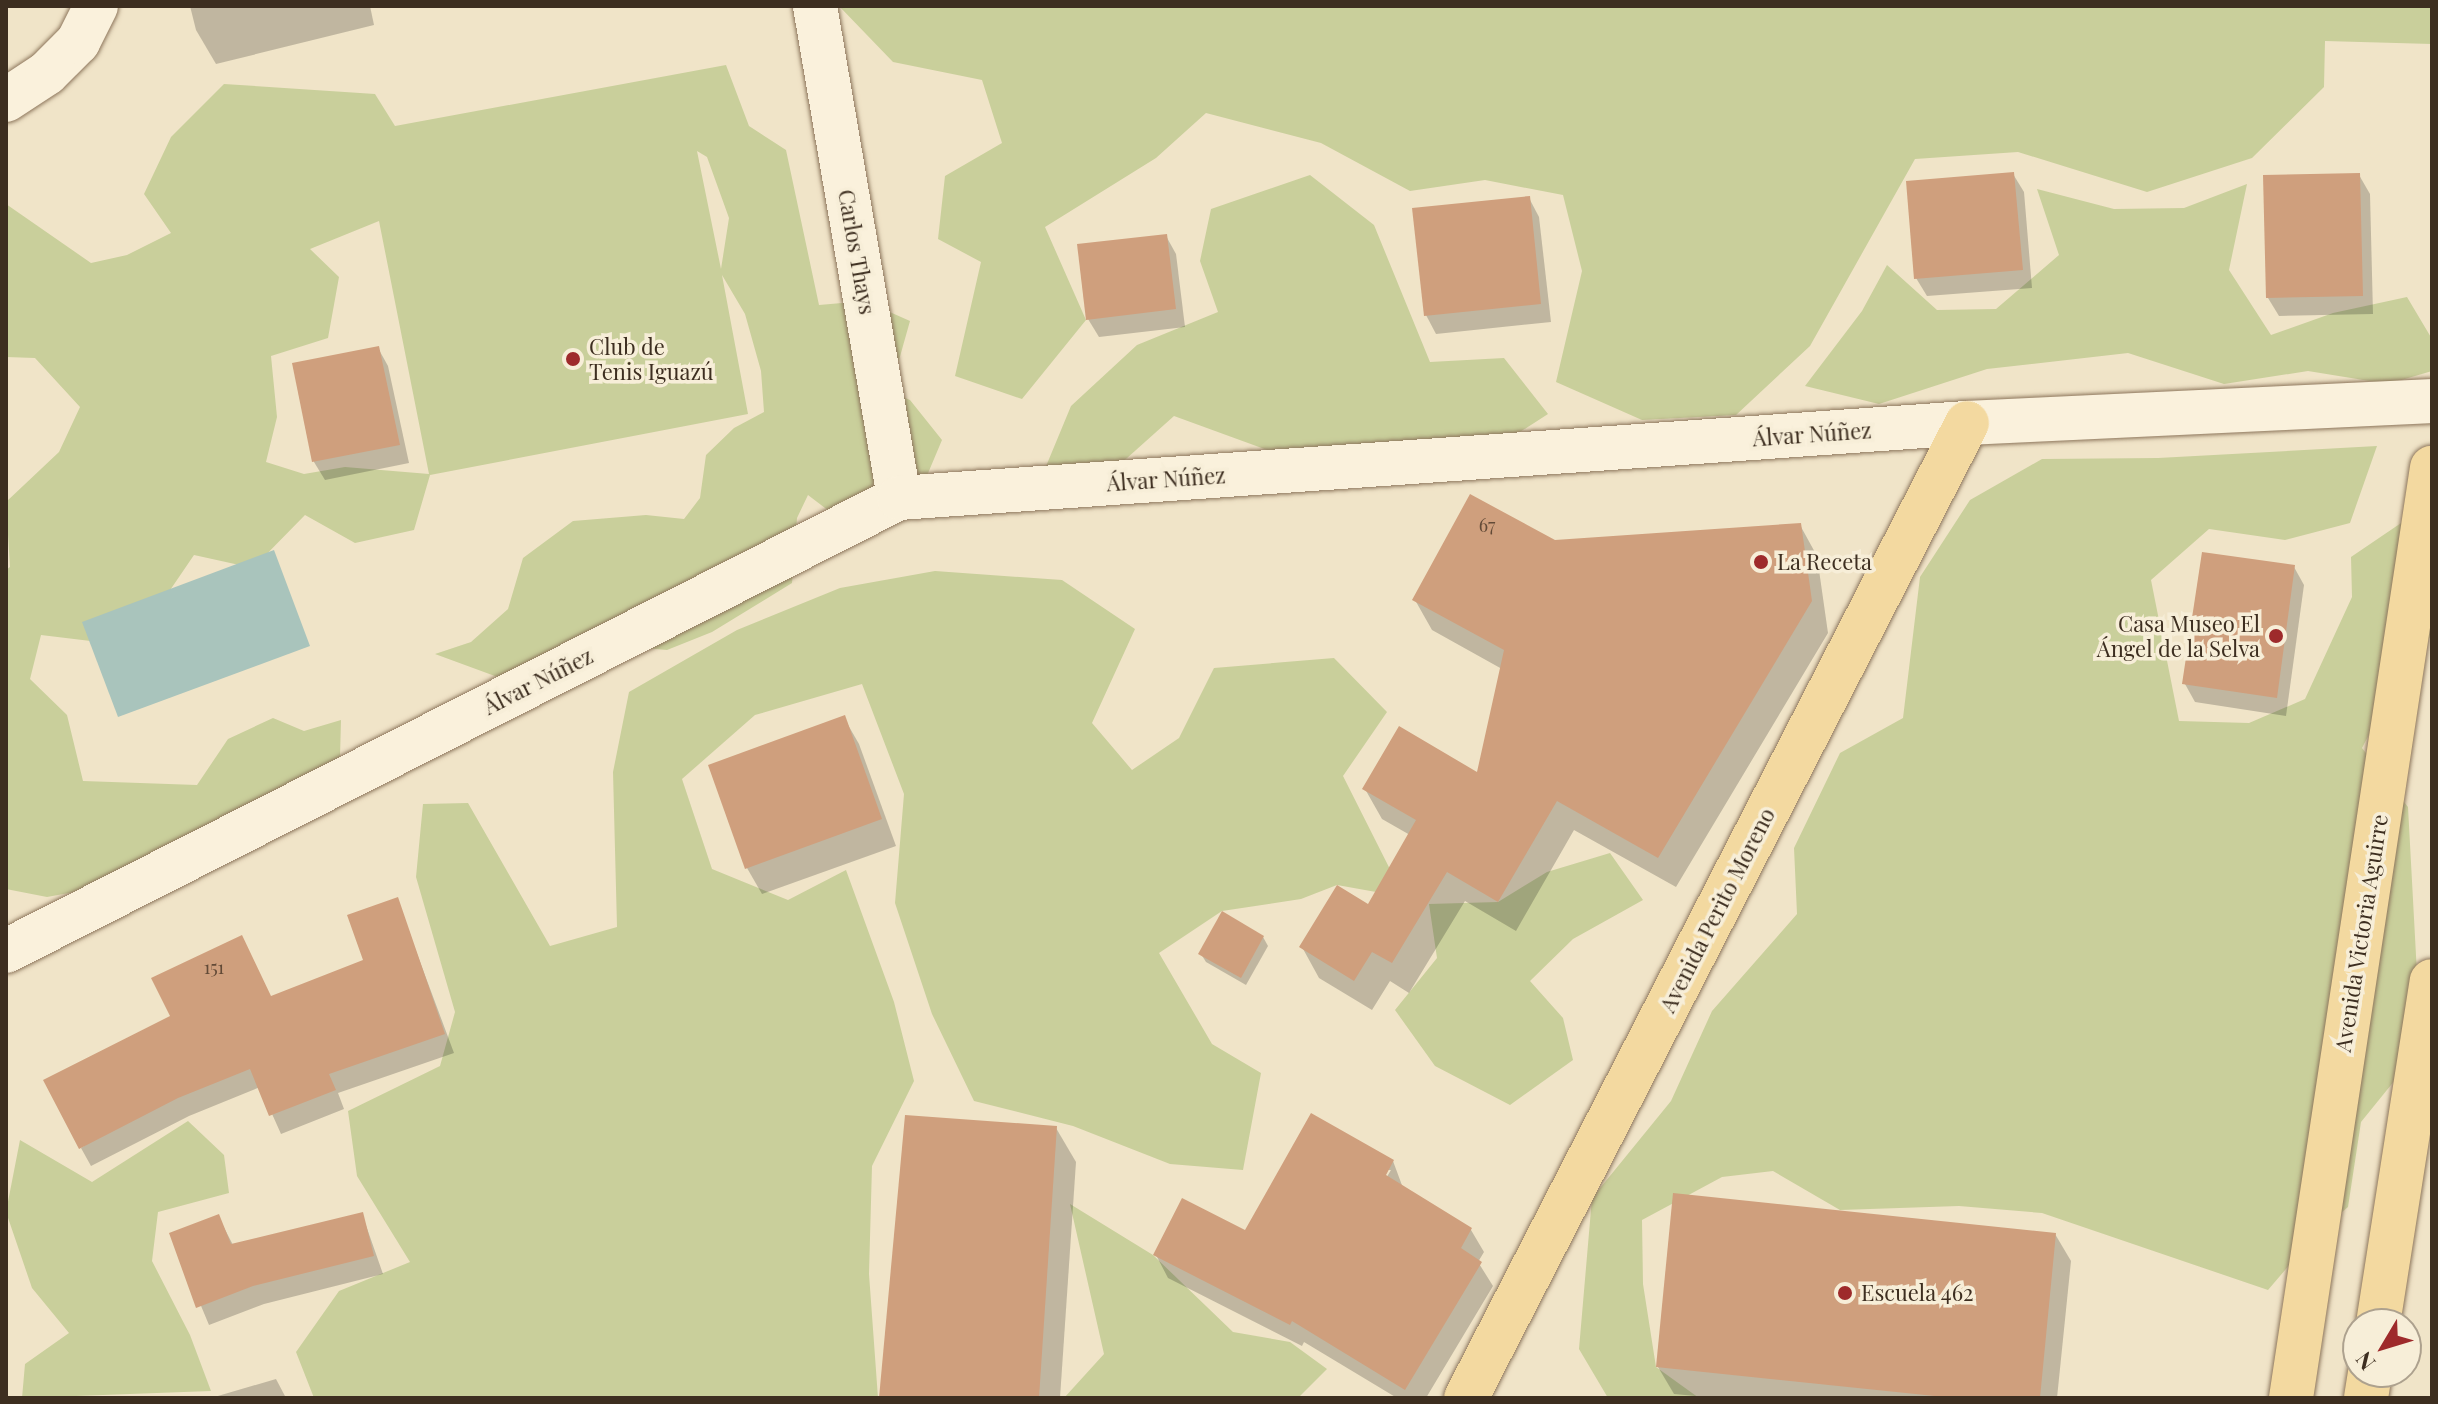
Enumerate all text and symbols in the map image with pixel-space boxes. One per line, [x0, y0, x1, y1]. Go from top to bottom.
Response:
street label: Carlos Thays [833, 187, 881, 317]
place label: Club de Tenis Iguazú [589, 333, 714, 384]
marker: Club de Tenis Iguazú [564, 350, 582, 368]
street label: Álvar Núñez [1751, 417, 1873, 451]
street label: Álvar Núñez [1105, 462, 1227, 496]
house number: 67 [1479, 514, 1495, 536]
place label: La Receta [1777, 549, 1872, 575]
marker: La Receta [1752, 553, 1770, 571]
place label: Casa Museo El Ángel de la Selva [2096, 610, 2260, 662]
marker: Casa Museo El Ángel de la Selva [2267, 627, 2285, 645]
street label: Álvar Núñez [479, 642, 597, 720]
street label: Avenida Perito Moreno [1654, 803, 1780, 1017]
street label: Avenida Victoria Aguirre [2329, 811, 2393, 1055]
house number: 151 [204, 956, 224, 978]
place label: Escuela 462 [1861, 1280, 1974, 1306]
marker: Escuela 462 [1836, 1284, 1854, 1302]
north arrow [2342, 1308, 2422, 1388]
text: N [2348, 1346, 2381, 1377]

